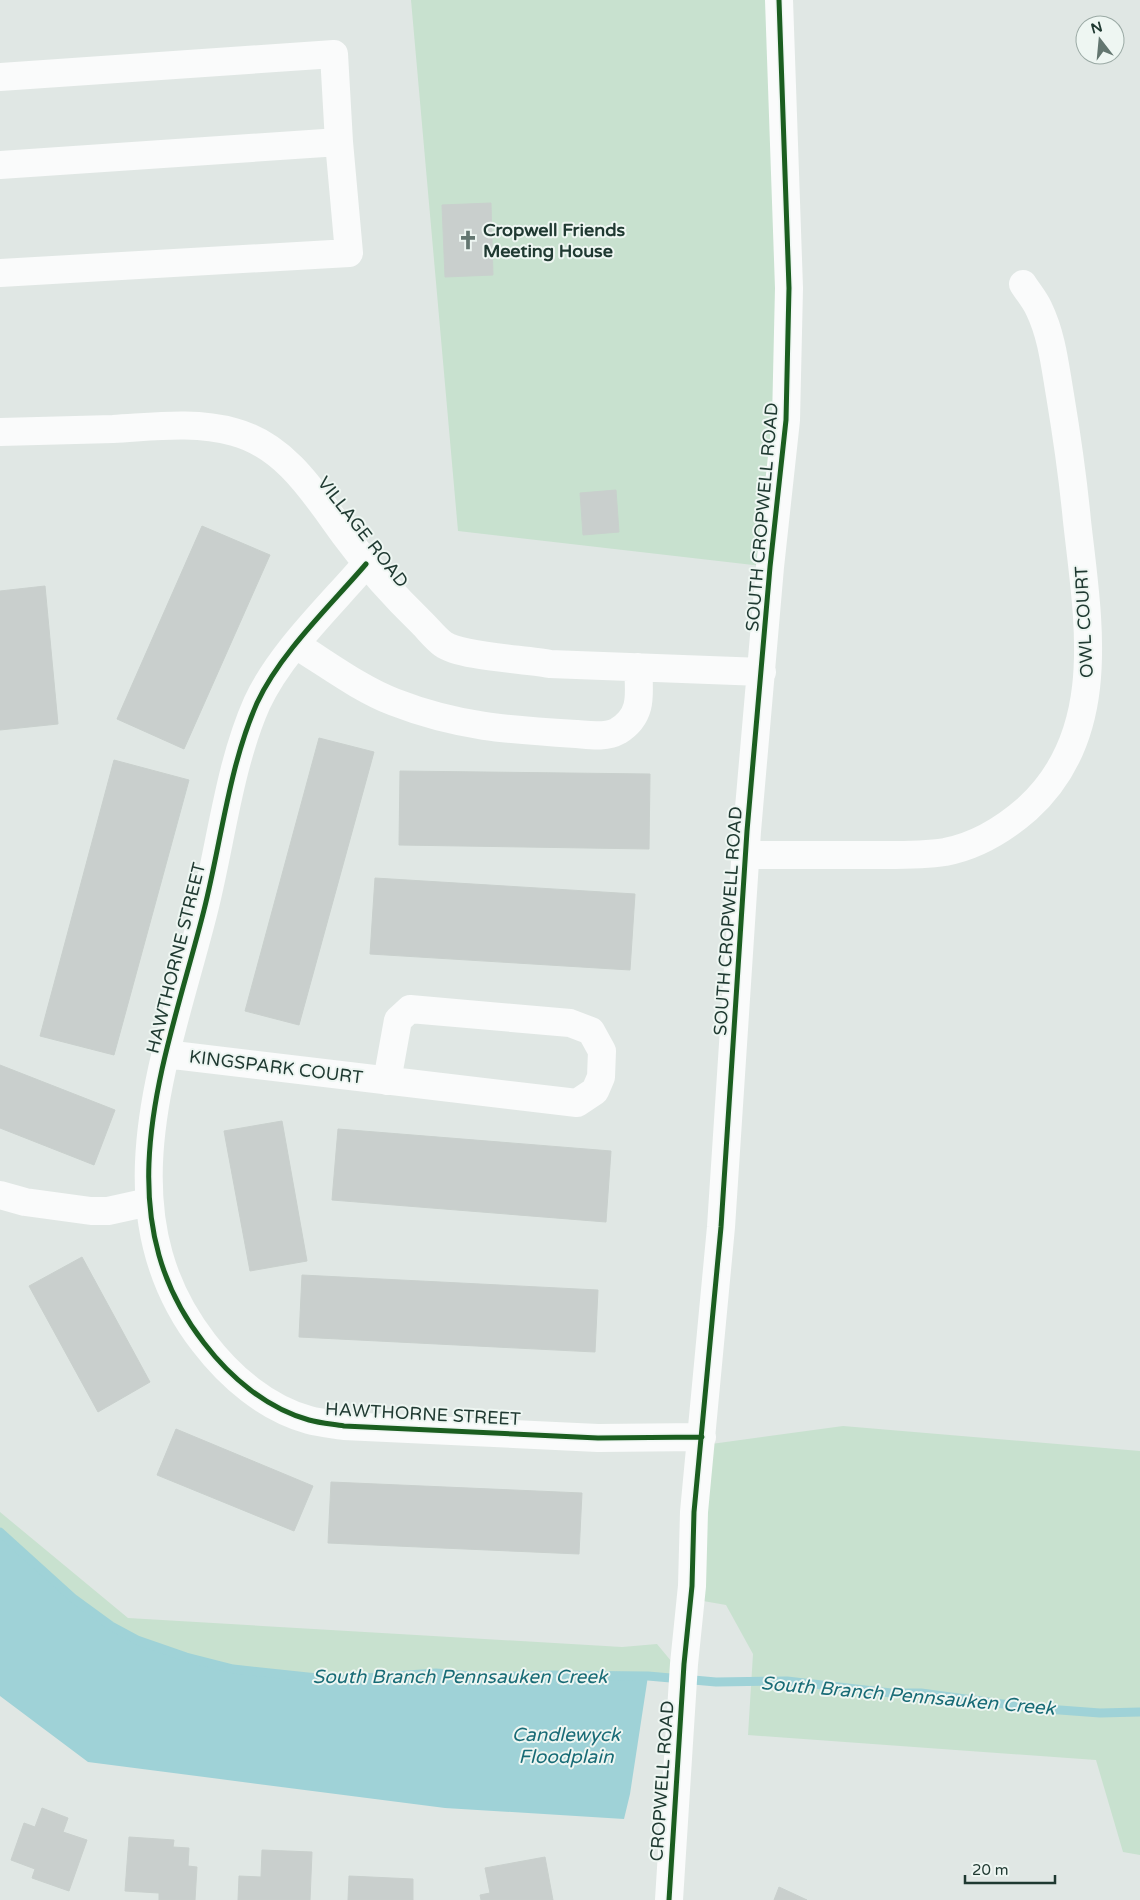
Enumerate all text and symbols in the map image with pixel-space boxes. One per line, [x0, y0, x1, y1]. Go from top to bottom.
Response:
north arrow [1075, 15, 1125, 65]
text: N [1089, 18, 1104, 38]
place label: Cropwell Friends Meeting House [483, 219, 625, 262]
church icon: Cropwell Friends Meeting House [457, 229, 479, 251]
street label: SOUTH CROPWELL ROAD [741, 402, 783, 632]
street label: VILLAGE ROAD [313, 472, 413, 592]
street label: OWL COURT [1070, 565, 1098, 679]
street label: SOUTH CROPWELL ROAD [709, 806, 747, 1036]
street label: HAWTHORNE STREET [142, 860, 210, 1056]
street label: KINGSPARK COURT [188, 1045, 364, 1089]
street label: HAWTHORNE STREET [325, 1398, 521, 1430]
water label: South Branch Pennsauken Creek [313, 1666, 609, 1688]
water label: South Branch Pennsauken Creek [760, 1672, 1057, 1720]
street label: CROPWELL ROAD [645, 1700, 679, 1862]
water label: Candlewyck Floodplain [512, 1724, 622, 1768]
scale bar [965, 1852, 1055, 1884]
text: 20 m [972, 1861, 1009, 1879]

